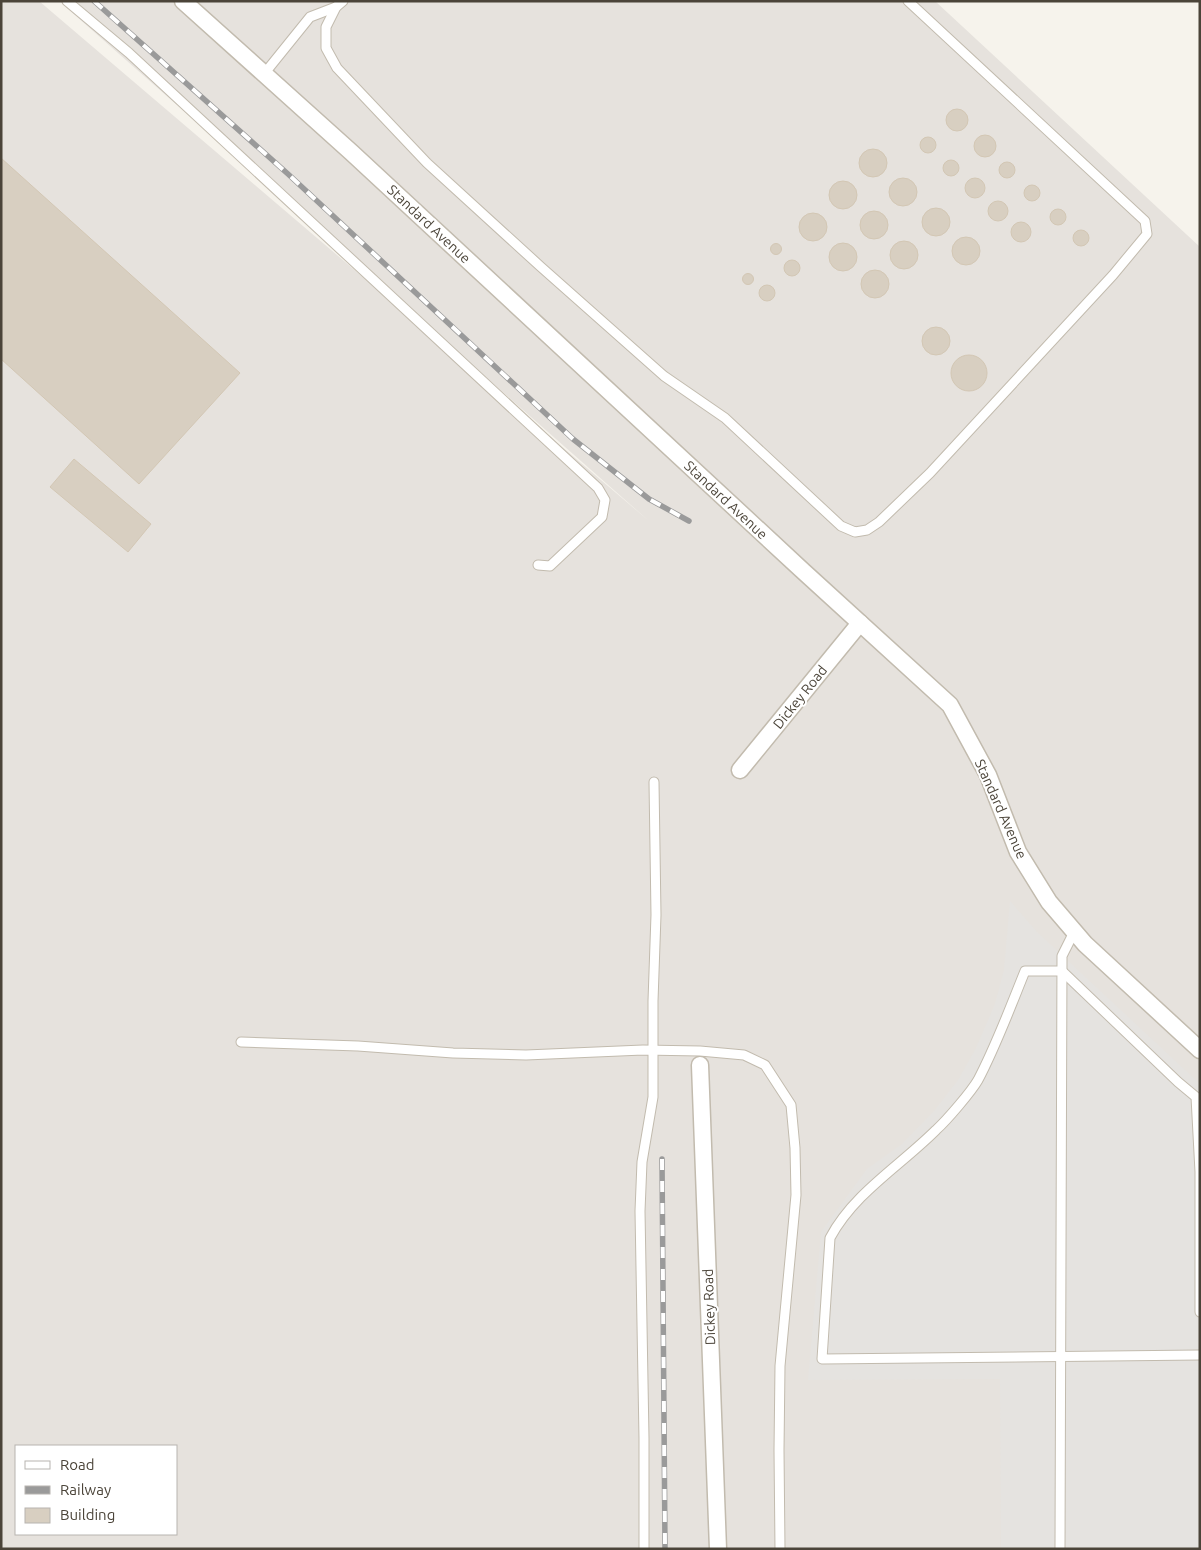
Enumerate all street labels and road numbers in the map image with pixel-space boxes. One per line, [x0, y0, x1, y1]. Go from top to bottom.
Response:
street label: Standard Avenue [384, 182, 474, 266]
street label: Standard Avenue [681, 458, 771, 542]
street label: Dickey Road [770, 662, 830, 732]
street label: Standard Avenue [972, 757, 1030, 861]
street label: Dickey Road [700, 1268, 718, 1346]

